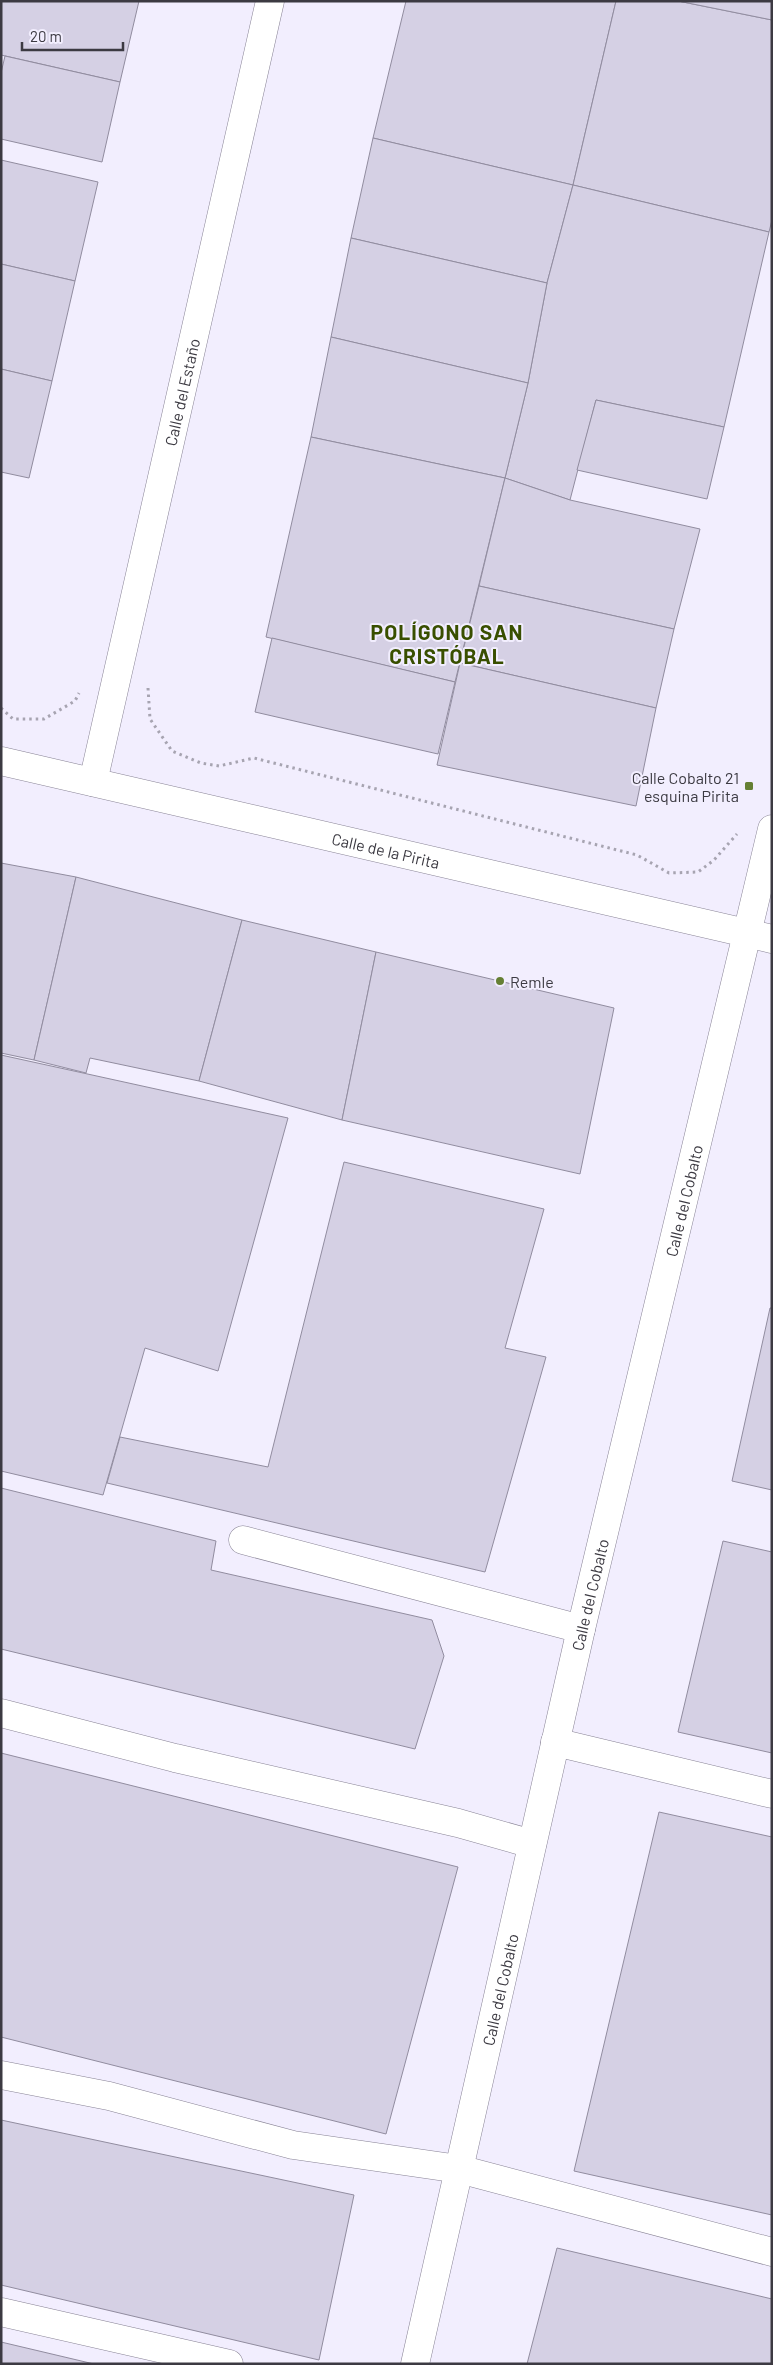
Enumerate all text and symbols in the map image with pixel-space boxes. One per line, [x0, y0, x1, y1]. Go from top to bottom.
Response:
scale bar [22, 20, 124, 52]
text: 20 m [30, 27, 62, 45]
street label: Calle del Estaño [160, 336, 203, 448]
district label: POLÍGONO SAN CRISTÓBAL [371, 619, 523, 668]
place label: Calle Cobalto 21 esquina Pirita [632, 768, 739, 805]
marker: Calle Cobalto 21 esquina Pirita [743, 780, 755, 792]
street label: Calle de la Pirita [330, 828, 442, 871]
place label: Remle [510, 972, 554, 991]
marker: Remle [494, 975, 506, 987]
street label: Calle del Cobalto [661, 1143, 706, 1258]
street label: Calle del Cobalto [567, 1537, 612, 1652]
street label: Calle del Cobalto [478, 1932, 521, 2047]

